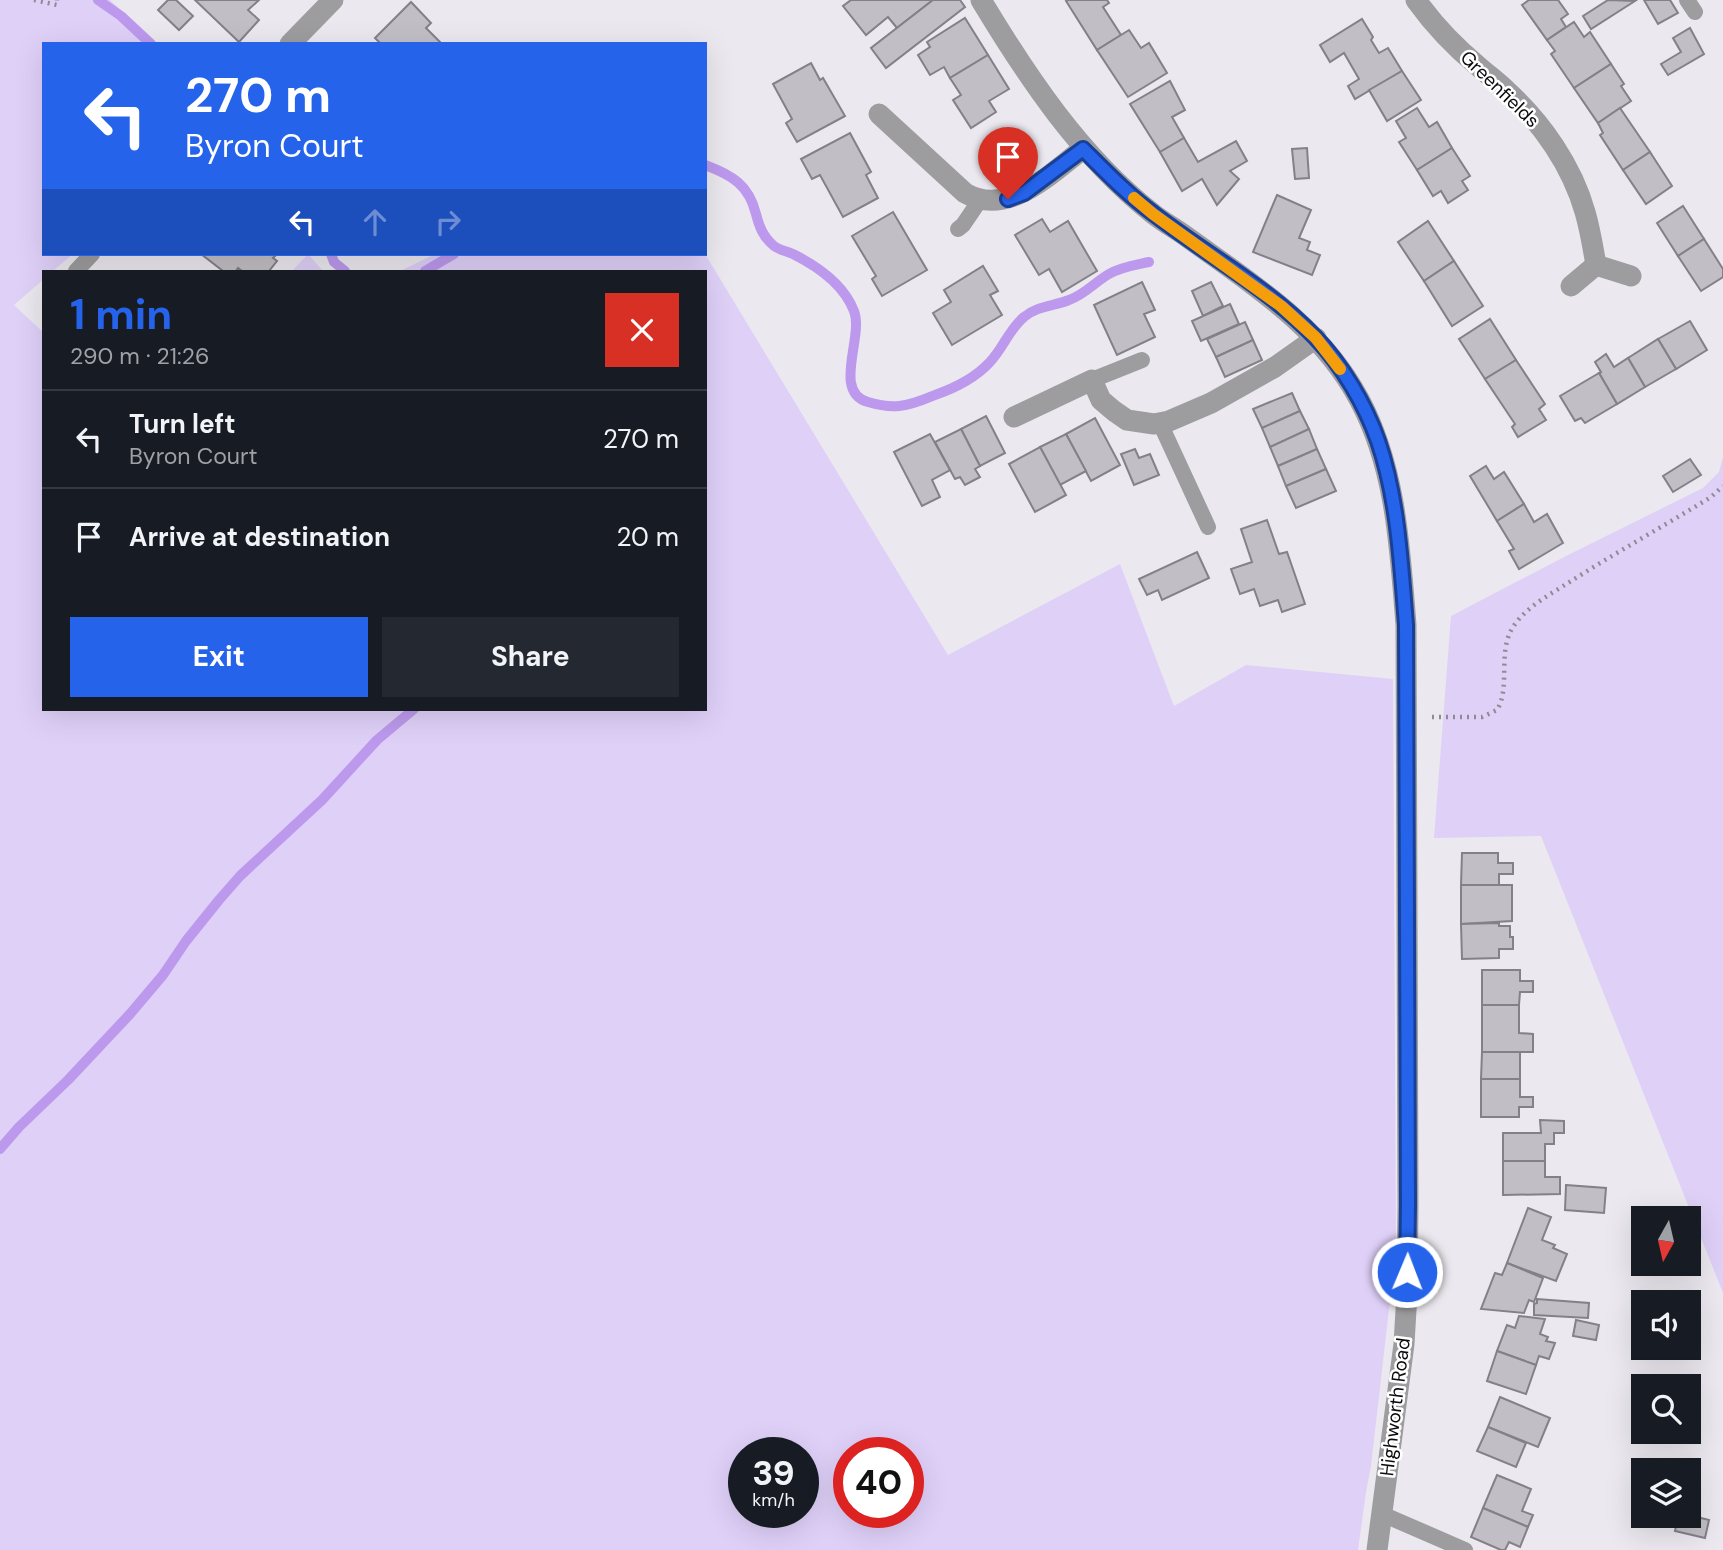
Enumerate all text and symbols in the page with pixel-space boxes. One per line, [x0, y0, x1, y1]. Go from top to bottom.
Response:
street label: Greenfields [1455, 45, 1545, 133]
text: 270 m [185, 63, 331, 127]
icon: left [70, 70, 161, 161]
text: Byron Court [185, 125, 364, 167]
pin [978, 127, 1038, 199]
icon: arrive [989, 138, 1027, 176]
icon: left [283, 203, 321, 241]
icon: ahead [356, 203, 394, 241]
icon: right [429, 203, 467, 241]
text: 1 min [70, 287, 172, 342]
button: close [605, 293, 679, 367]
text: 290 m · 21:26 [70, 341, 209, 371]
text: Turn left [129, 407, 236, 441]
icon: left [70, 420, 108, 458]
text: 270 m [603, 422, 679, 456]
text: Byron Court [129, 441, 258, 471]
icon: arrive [70, 518, 108, 556]
text: Arrive at destination [129, 520, 390, 554]
text: 20 m [616, 520, 679, 554]
button: Exit [70, 617, 368, 697]
button: Share [382, 617, 679, 697]
north arrow [1631, 1206, 1701, 1276]
map controls [1631, 1206, 1701, 1528]
position arrow [1370, 1235, 1444, 1309]
button: sound [1631, 1290, 1701, 1360]
street label: Highworth Road [1374, 1336, 1416, 1478]
button: search [1631, 1374, 1701, 1444]
speed limit sign: 40 [833, 1437, 924, 1528]
text: 39 [752, 1450, 795, 1496]
button: layers [1631, 1458, 1701, 1528]
text: km/h [752, 1488, 795, 1512]

